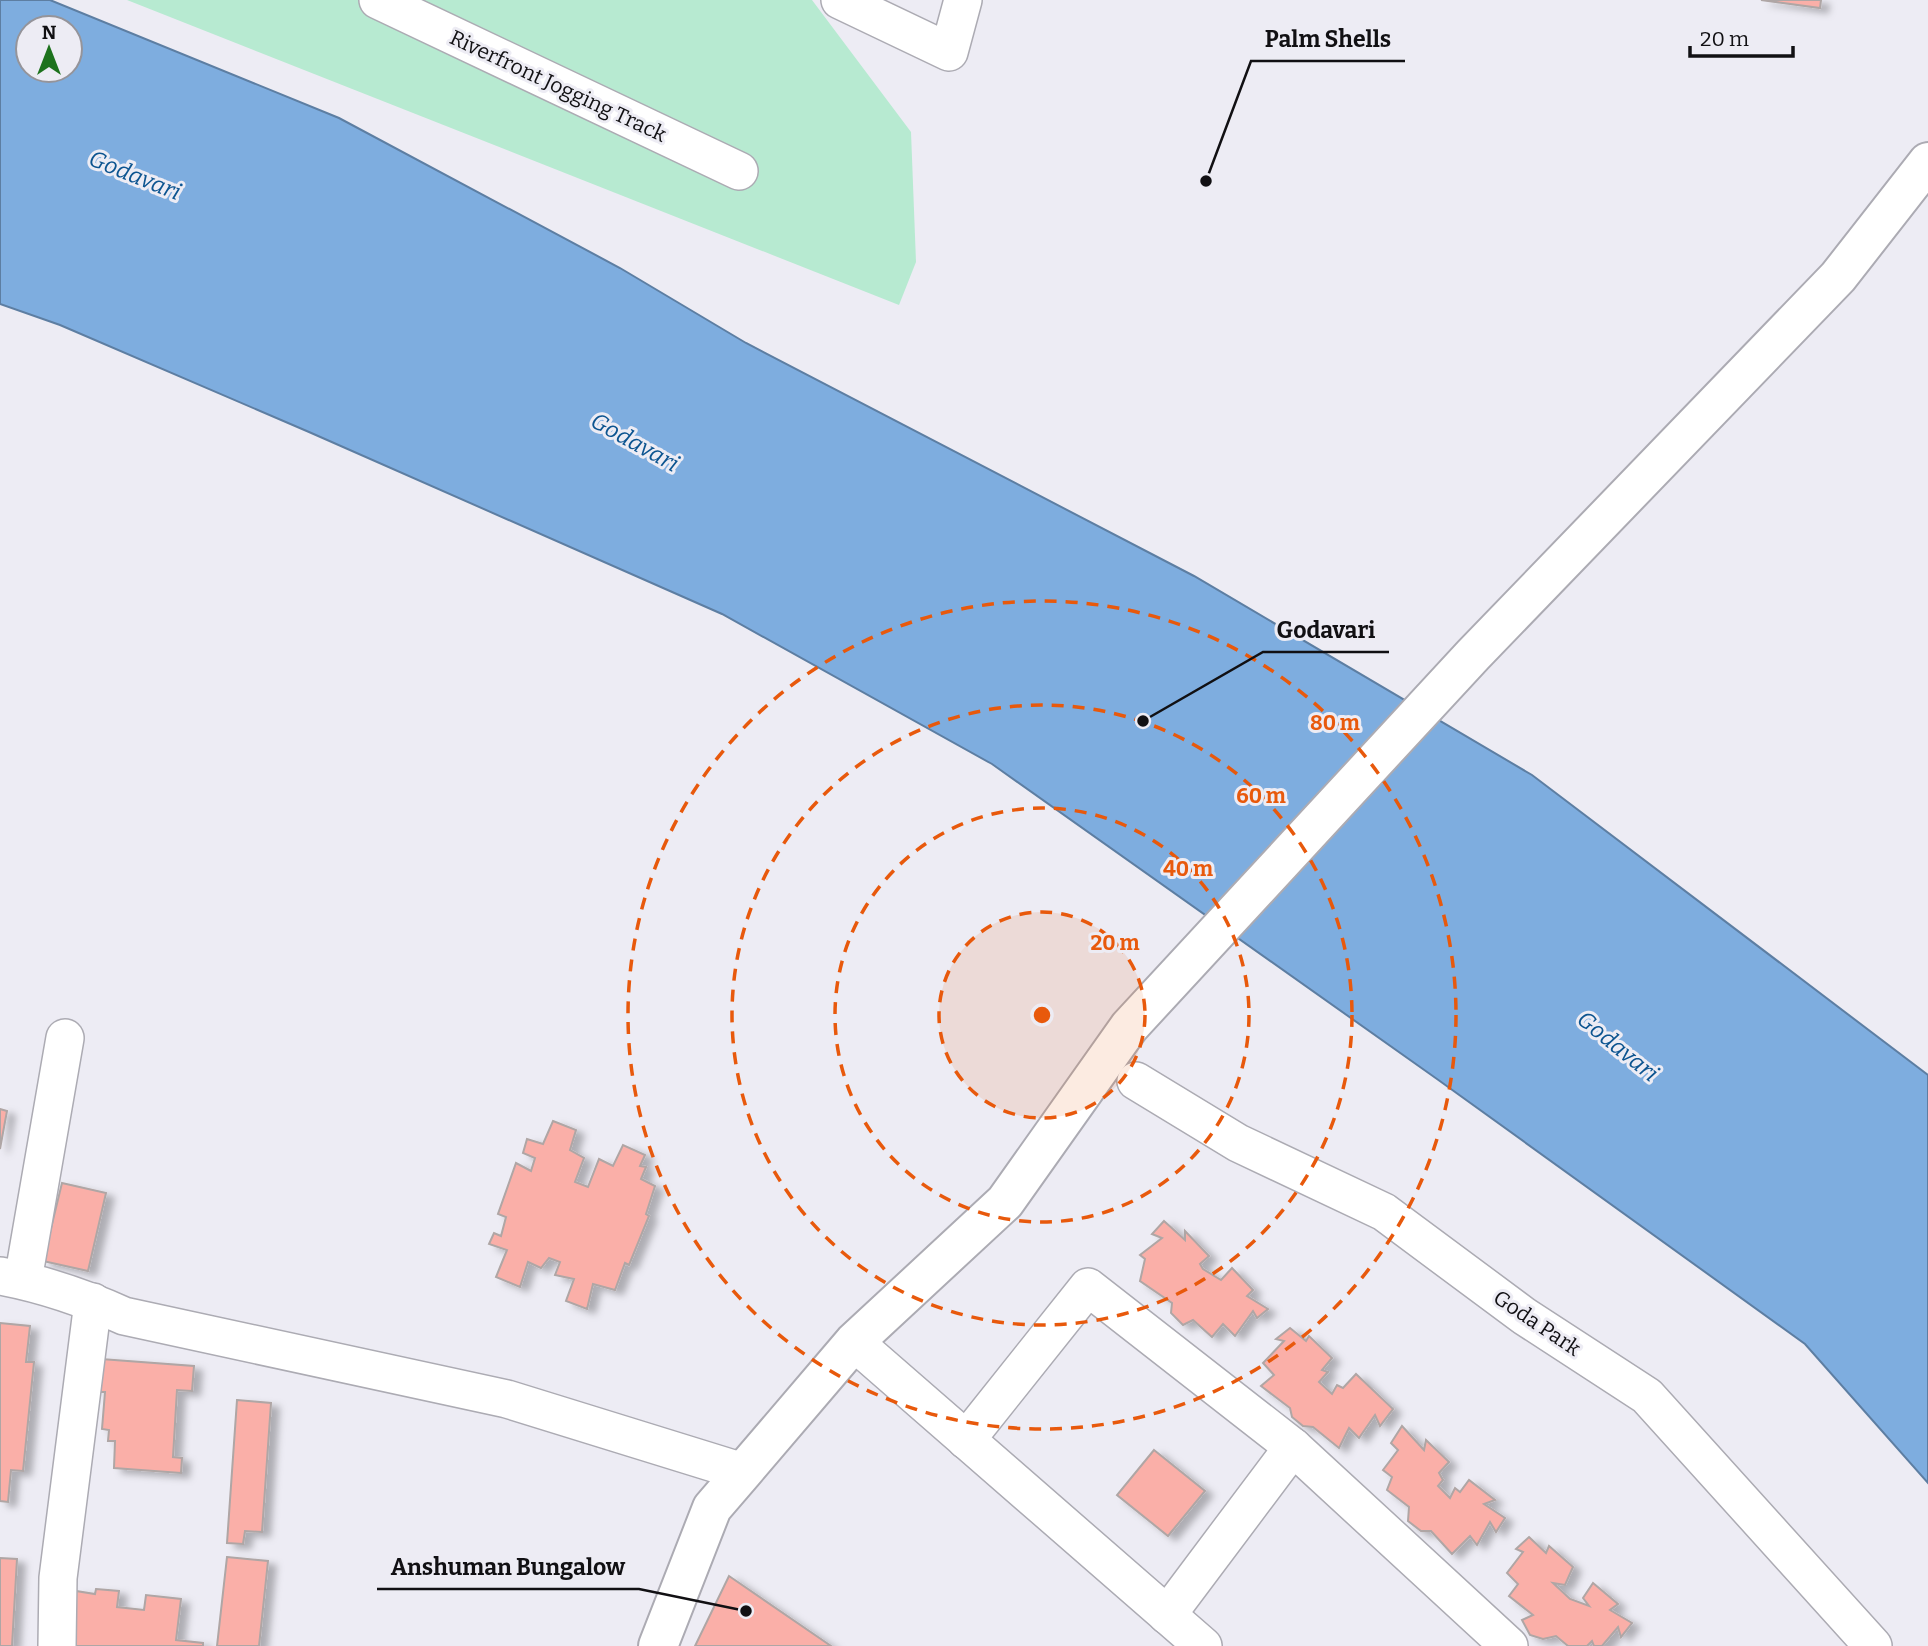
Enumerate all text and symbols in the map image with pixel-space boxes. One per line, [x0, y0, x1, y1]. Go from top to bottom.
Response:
north arrow [14, 14, 84, 84]
scale bar [1690, 14, 1793, 58]
callout: Palm Shells [1251, 17, 1405, 61]
text: N [42, 21, 57, 44]
street label: Riverfront Jogging Track [446, 24, 670, 148]
text: Palm Shells [1265, 25, 1391, 53]
text: 20 m [1700, 26, 1749, 52]
water label: Godavari [85, 144, 185, 206]
water label: Godavari [586, 406, 684, 478]
callout: Godavari [1263, 608, 1389, 652]
text: Godavari [1277, 616, 1375, 644]
text: 80 m [1310, 710, 1360, 736]
text: 60 m [1236, 783, 1286, 809]
text: 40 m [1163, 856, 1213, 882]
text: 20 m [1091, 930, 1139, 956]
centre of rings [1030, 1003, 1054, 1027]
water label: Godavari [1572, 1005, 1665, 1088]
street label: Goda Park [1488, 1284, 1586, 1362]
callout: Anshuman Bungalow [377, 1545, 639, 1589]
text: Anshuman Bungalow [391, 1553, 626, 1581]

